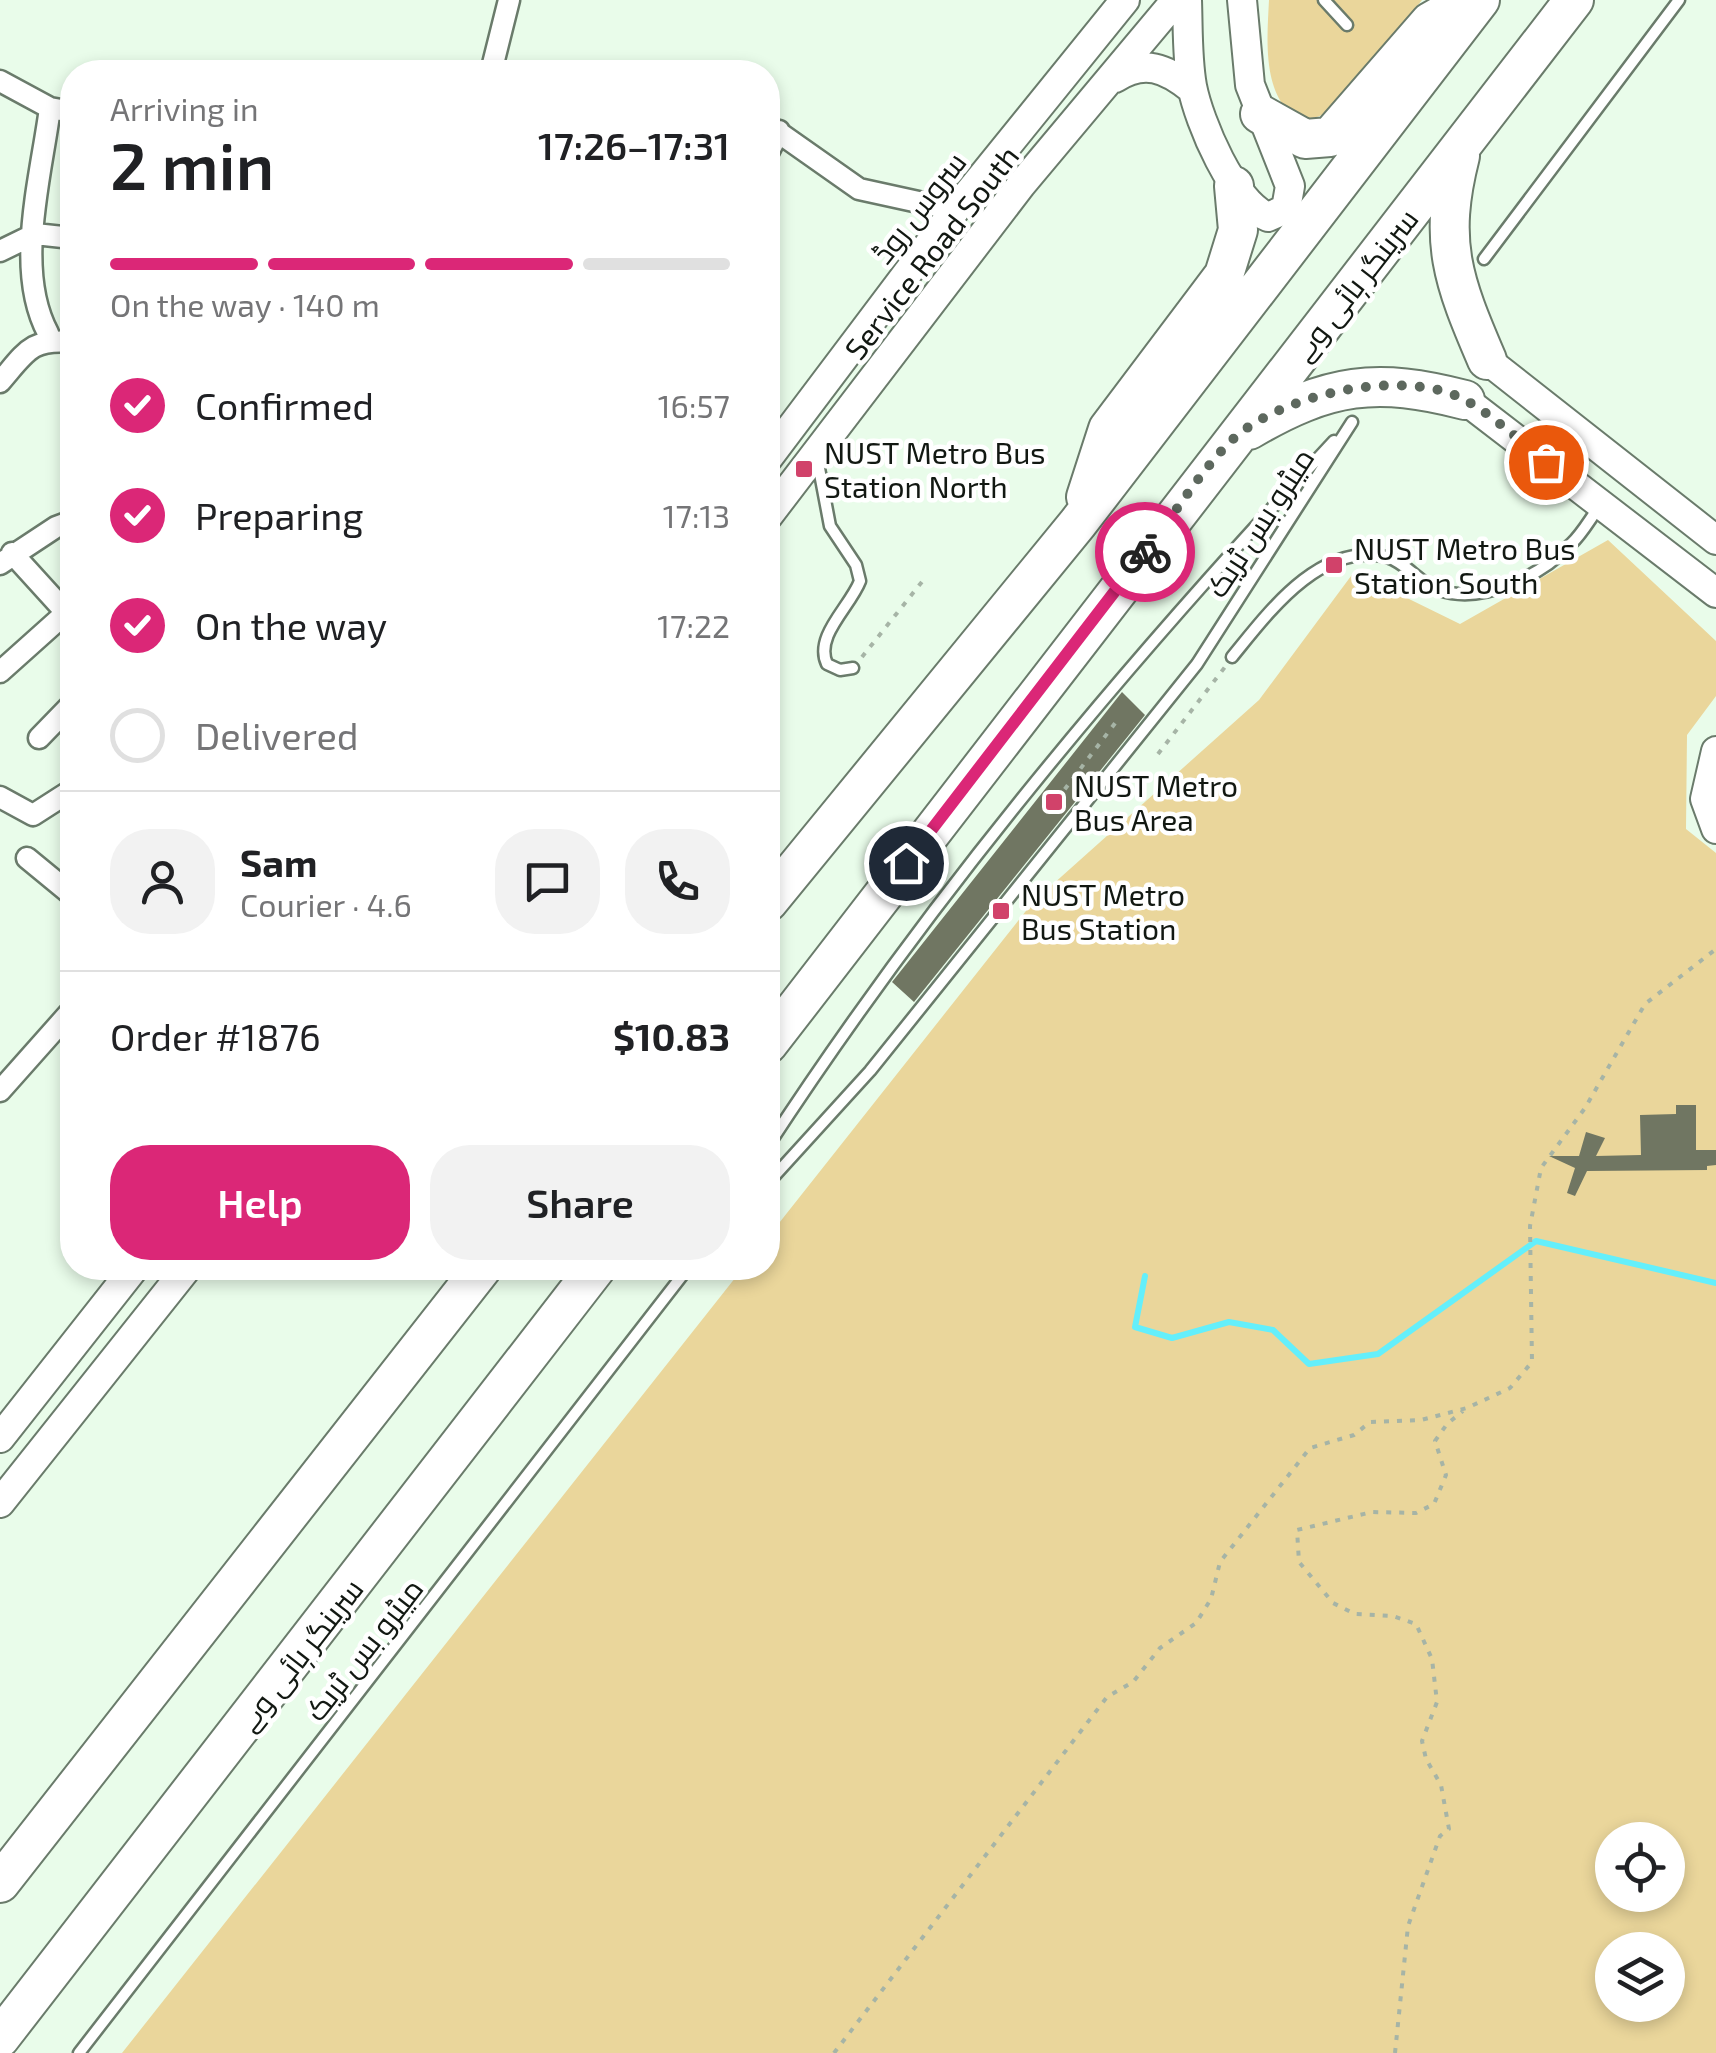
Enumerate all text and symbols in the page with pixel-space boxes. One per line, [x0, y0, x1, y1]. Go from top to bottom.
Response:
text: Arriving in [110, 89, 259, 127]
text: 17:26–17:31 [538, 122, 730, 168]
text: 2 min [110, 125, 274, 203]
street label: Service Road South [836, 138, 1026, 366]
street label: سروس روڈ [863, 144, 974, 271]
street label: سرینگر ہائی وے [1283, 201, 1427, 369]
text: On the way · 140 m [110, 285, 380, 323]
icon: check [110, 378, 165, 433]
text: Confirmed [195, 382, 374, 428]
text: 16:57 [658, 386, 730, 424]
pin [1504, 420, 1589, 505]
place label: NUST Metro Bus Station North [824, 434, 1046, 504]
icon: bag [1519, 435, 1574, 490]
street label: میٹرو بس ٹریک [1197, 441, 1322, 604]
marker: NUST Metro Bus Station North [793, 458, 815, 480]
icon: check [110, 488, 165, 543]
text: Preparing [195, 492, 363, 538]
text: 17:13 [663, 496, 730, 534]
courier [1095, 502, 1195, 602]
icon: bike [1118, 525, 1173, 580]
place label: NUST Metro Bus Station South [1354, 530, 1576, 600]
marker: NUST Metro Bus Station South [1323, 554, 1345, 576]
icon: check [110, 598, 165, 653]
text: On the way [195, 602, 387, 648]
text: 17:22 [657, 606, 730, 644]
text: Delivered [195, 712, 359, 758]
place label: NUST Metro Bus Area [1074, 767, 1238, 837]
marker: NUST Metro Bus Area [1043, 791, 1065, 813]
pin [864, 821, 949, 906]
button: person [110, 829, 215, 934]
button: chat [495, 829, 600, 934]
button: phone [625, 829, 730, 934]
icon: home [879, 836, 934, 891]
text: Sam [240, 839, 317, 885]
place label: NUST Metro Bus Station [1021, 876, 1185, 946]
text: Courier · 4.6 [240, 885, 412, 923]
marker: NUST Metro Bus Station [990, 900, 1012, 922]
text: Order #1876 [110, 1013, 321, 1059]
text: $10.83 [613, 1013, 730, 1059]
button: Help [110, 1145, 410, 1260]
button: Share [430, 1145, 730, 1260]
street label: سرینگر ہائی وے [228, 1571, 372, 1739]
street label: میٹرو بس ٹریک [296, 1571, 431, 1729]
map controls [1595, 1822, 1685, 2022]
button: locate [1595, 1822, 1685, 1912]
button: layers [1595, 1932, 1685, 2022]

